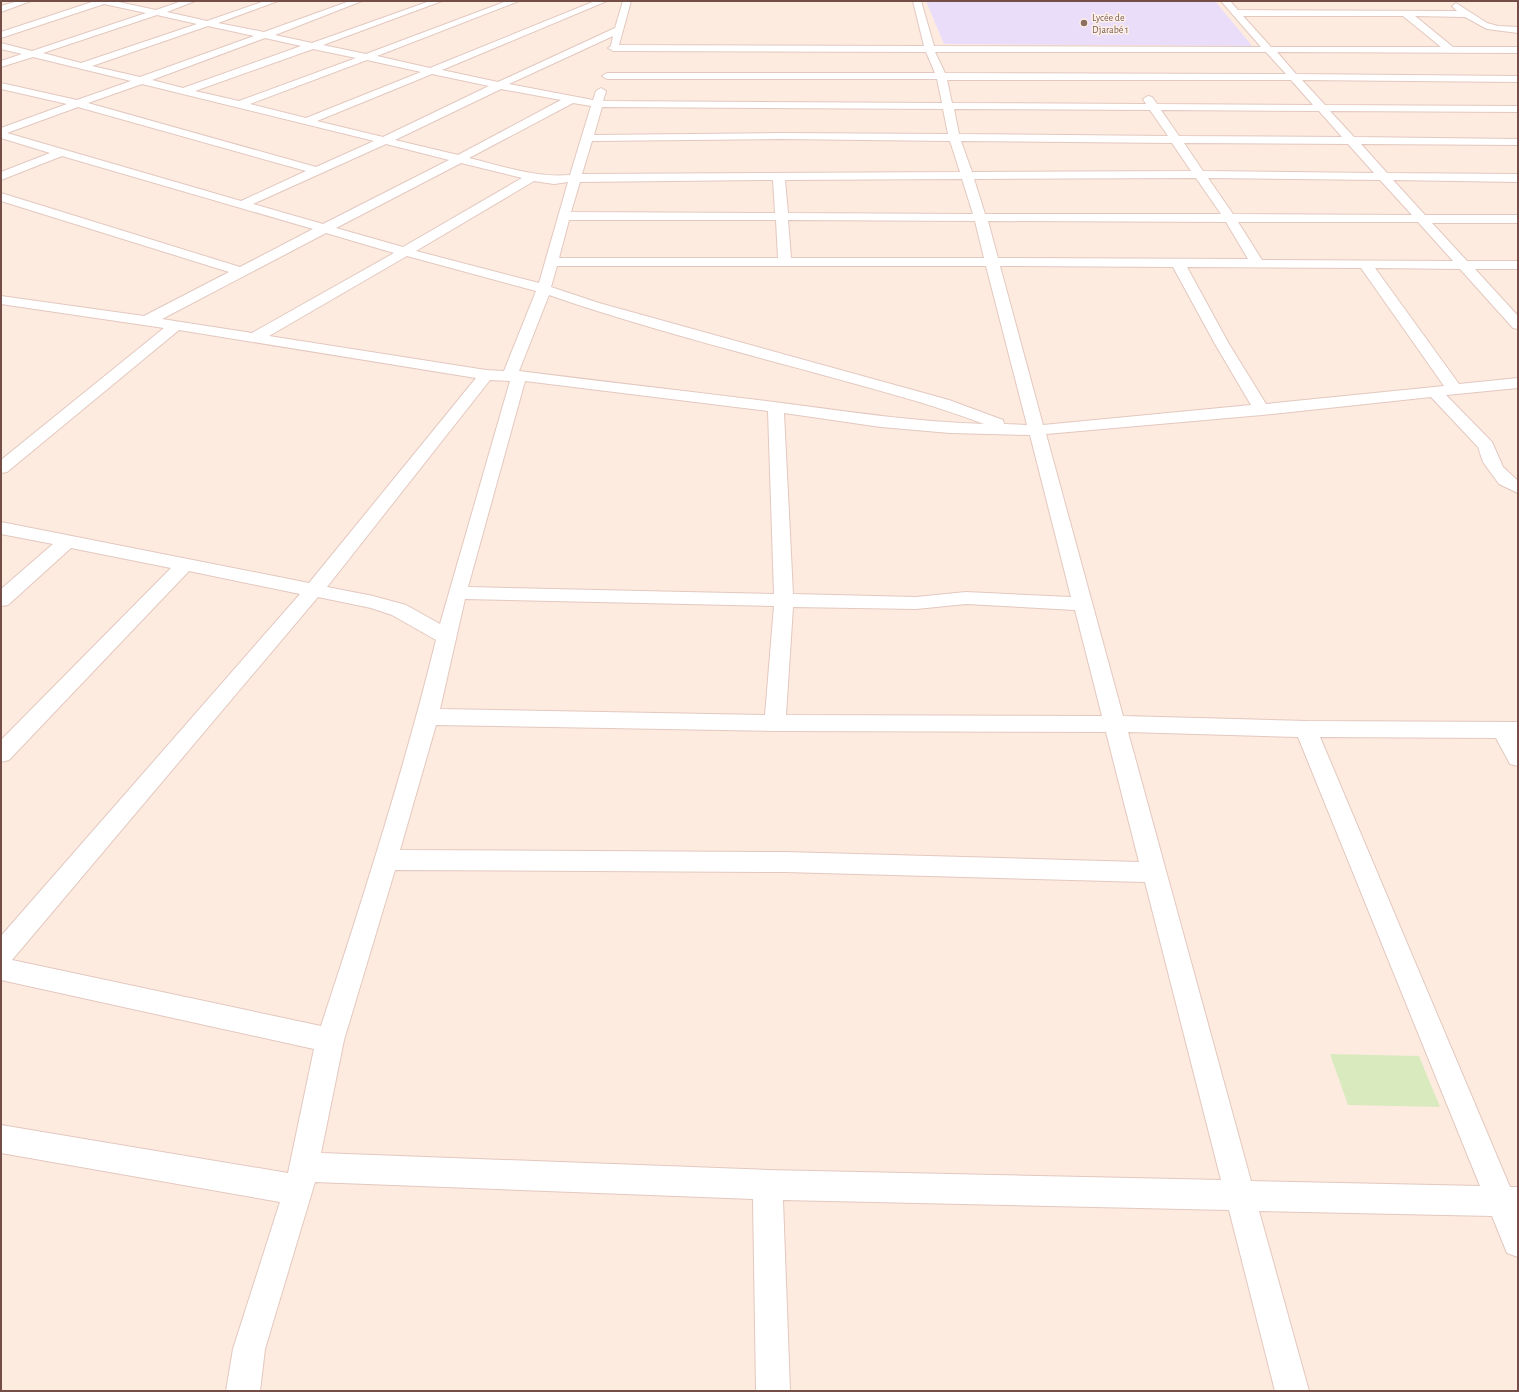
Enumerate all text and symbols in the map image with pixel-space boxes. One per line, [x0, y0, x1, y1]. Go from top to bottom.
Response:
place label: Lycée de Djarabé 1 [1092, 13, 1129, 35]
marker: Lycée de Djarabé 1 [1079, 18, 1089, 28]

